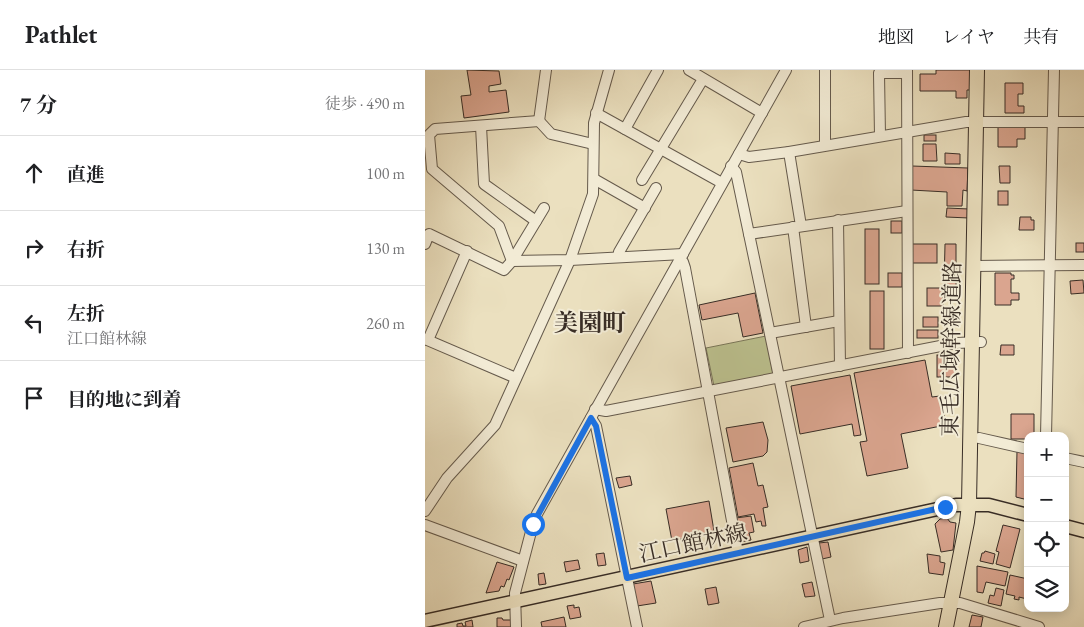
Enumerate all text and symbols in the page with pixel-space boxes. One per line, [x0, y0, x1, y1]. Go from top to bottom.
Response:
text: Pathlet [25, 19, 97, 50]
text: 地図 [878, 25, 914, 48]
text: レイヤ [942, 25, 995, 48]
text: 共有 [1023, 25, 1059, 48]
text: 7 分 [20, 91, 57, 118]
text: 徒歩 · 490 m [325, 93, 405, 114]
icon: ahead [20, 159, 48, 187]
text: 直進 [67, 162, 105, 187]
text: 100 m [366, 163, 405, 184]
icon: right [20, 234, 48, 262]
text: 右折 [67, 237, 105, 262]
text: 130 m [366, 238, 405, 259]
street label: 東毛広域幹線道路 [935, 261, 967, 437]
text: 左折 [67, 301, 105, 326]
district label: 美園町 [554, 307, 626, 338]
icon: left [20, 309, 48, 337]
text: 260 m [366, 313, 405, 334]
text: 江口館林線 [67, 328, 147, 349]
icon: arrive [20, 384, 48, 412]
text: 目的地に到着 [67, 387, 181, 412]
map controls [1024, 432, 1069, 612]
button: + [1024, 432, 1069, 477]
button: − [1024, 477, 1069, 522]
route end [934, 496, 957, 519]
route start [522, 513, 545, 536]
street label: 江口館林線 [636, 517, 750, 569]
button: locate [1024, 522, 1069, 567]
button: layers [1024, 567, 1069, 612]

